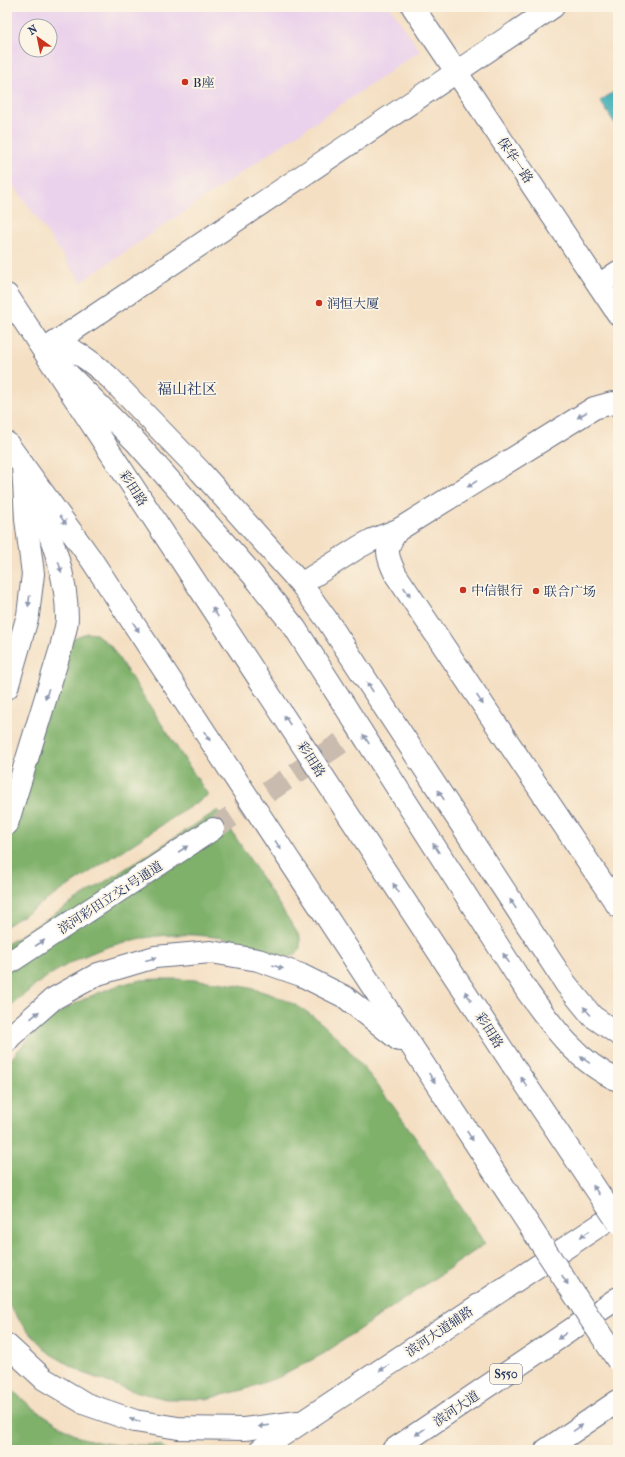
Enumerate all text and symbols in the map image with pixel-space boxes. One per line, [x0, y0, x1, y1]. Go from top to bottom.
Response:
north arrow [18, 18, 58, 58]
text: N [26, 22, 40, 38]
place label: B座 [193, 75, 214, 90]
marker: B座 [180, 77, 190, 87]
street label: 保华一路 [495, 135, 536, 186]
place label: 润恒大厦 [327, 296, 379, 311]
marker: 润恒大厦 [314, 298, 324, 308]
district label: 福山社区 [157, 380, 217, 398]
one-way arrow [576, 412, 588, 419]
street label: 彩田路 [117, 468, 150, 509]
one-way arrow [467, 480, 477, 488]
one-way arrow [59, 514, 67, 525]
one-way arrow [57, 562, 63, 574]
place label: 中信银行 [471, 583, 523, 598]
place label: 联合广场 [544, 584, 596, 599]
marker: 中信银行 [458, 585, 468, 595]
one-way arrow [404, 586, 411, 598]
marker: 联合广场 [531, 586, 541, 596]
one-way arrow [26, 595, 32, 607]
one-way arrow [212, 606, 219, 617]
one-way arrow [132, 622, 140, 632]
one-way arrow [366, 682, 374, 692]
one-way arrow [44, 688, 50, 700]
one-way arrow [476, 695, 484, 705]
one-way arrow [283, 715, 291, 725]
one-way arrow [203, 731, 211, 741]
one-way arrow [362, 733, 369, 744]
street label: 彩田路 [295, 739, 328, 780]
one-way arrow [438, 790, 445, 801]
one-way arrow [275, 839, 282, 850]
one-way arrow [432, 842, 439, 854]
one-way arrow [178, 845, 189, 853]
street label: 滨河彩田立交1号通道 [55, 858, 165, 937]
one-way arrow [392, 882, 400, 893]
one-way arrow [509, 899, 517, 909]
one-way arrow [34, 939, 45, 947]
one-way arrow [502, 952, 510, 963]
one-way arrow [144, 955, 157, 961]
one-way arrow [273, 964, 285, 970]
one-way arrow [464, 990, 471, 1002]
one-way arrow [583, 1006, 592, 1015]
one-way arrow [30, 1010, 40, 1019]
street label: 彩田路 [473, 1010, 506, 1051]
one-way arrow [580, 1056, 590, 1064]
one-way arrow [428, 1073, 436, 1084]
one-way arrow [520, 1077, 528, 1087]
one-way arrow [466, 1131, 474, 1141]
one-way arrow [592, 1184, 600, 1195]
one-way arrow [580, 1230, 591, 1238]
one-way arrow [561, 1274, 568, 1285]
street label: 滨河大道辅路 [403, 1303, 476, 1359]
one-way arrow [557, 1332, 568, 1340]
one-way arrow [379, 1364, 389, 1372]
road number: S550 [490, 1364, 522, 1384]
street label: 滨河大道 [431, 1388, 482, 1429]
one-way arrow [129, 1417, 141, 1423]
one-way arrow [258, 1423, 270, 1429]
one-way arrow [573, 1424, 583, 1432]
one-way arrow [415, 1428, 425, 1436]

